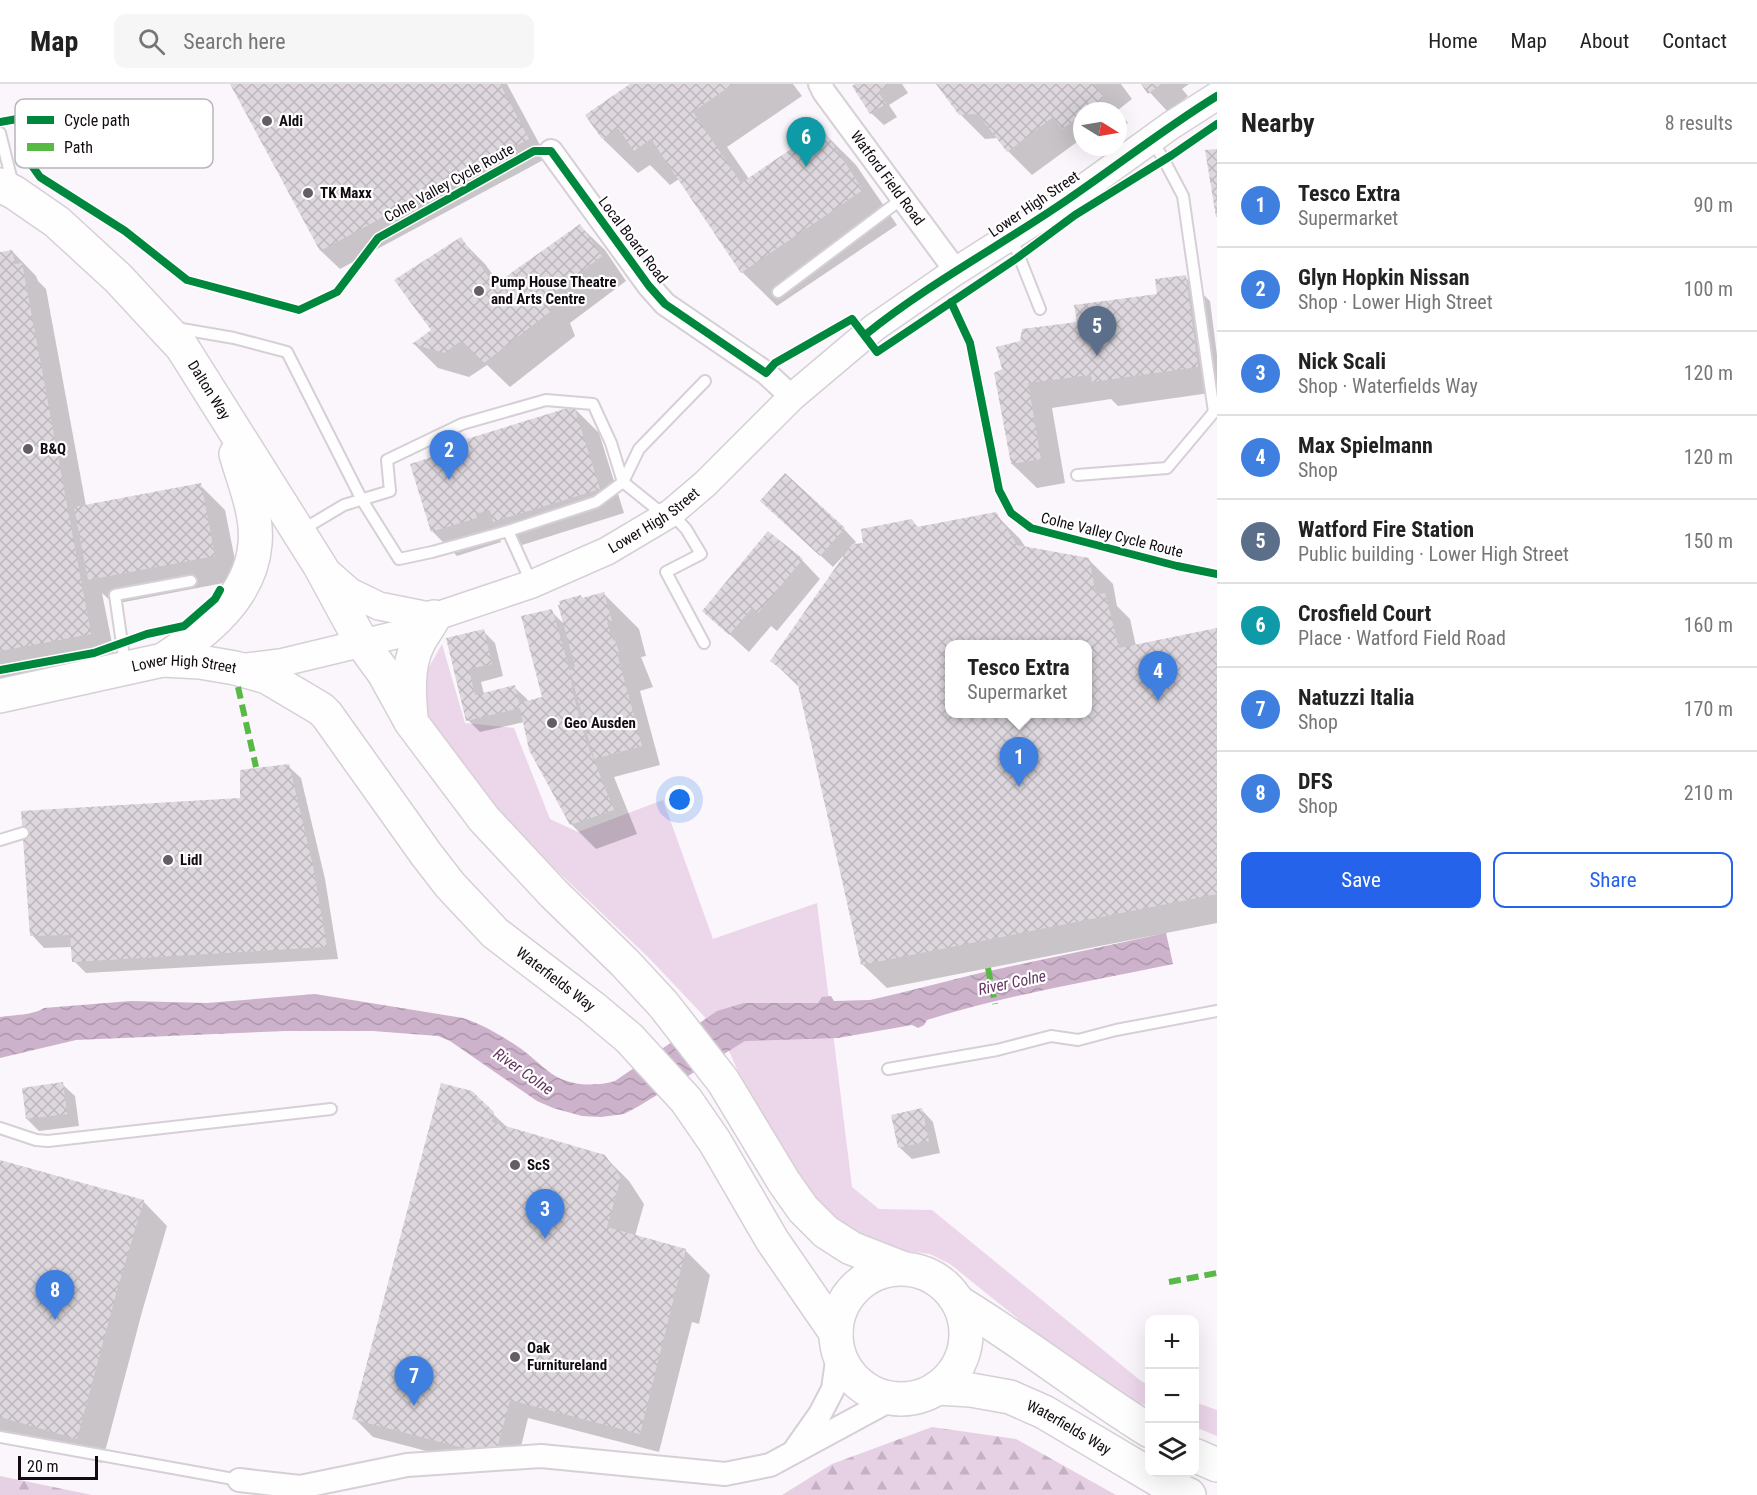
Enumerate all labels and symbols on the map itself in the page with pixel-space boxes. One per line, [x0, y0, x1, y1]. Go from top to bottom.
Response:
legend [15, 99, 213, 168]
north arrow [1073, 102, 1127, 156]
text: Cycle path [64, 111, 130, 130]
place label: Aldi [279, 112, 303, 130]
marker: Aldi [260, 114, 274, 128]
pin: 6 [786, 118, 826, 167]
street label: Watford Field Road [847, 127, 928, 229]
text: Path [64, 138, 93, 157]
street label: Colne Valley Cycle Route [381, 140, 517, 226]
street label: Lower High Street [985, 167, 1083, 241]
place label: TK Maxx [320, 184, 372, 202]
marker: TK Maxx [301, 186, 315, 200]
street label: Local Board Road [595, 193, 671, 287]
place label: Pump House Theatre and Arts Centre [491, 273, 616, 308]
marker: Pump House Theatre and Arts Centre [472, 284, 486, 298]
pin: 5 [1078, 306, 1116, 356]
street label: Dalton Way [184, 357, 234, 423]
pin: 2 [430, 430, 468, 480]
place label: B&Q [40, 440, 66, 458]
marker: B&Q [21, 442, 35, 456]
street label: Lower High Street [605, 484, 703, 557]
street label: Colne Valley Cycle Route [1039, 509, 1185, 561]
street label: Lower High Street [130, 651, 238, 677]
pin: 4 [1138, 652, 1178, 701]
place label: Geo Ausden [564, 714, 636, 732]
marker: Geo Ausden [545, 716, 559, 730]
pin: 1 [1000, 738, 1038, 787]
your location [665, 785, 694, 814]
place label: Lidl [180, 851, 202, 869]
marker: Lidl [161, 853, 175, 867]
street label: Waterfields Way [513, 943, 599, 1015]
water label: River Colne [976, 966, 1048, 999]
water label: River Colne [490, 1044, 557, 1099]
place label: ScS [527, 1156, 550, 1174]
marker: ScS [508, 1158, 522, 1172]
pin: 3 [526, 1190, 564, 1239]
pin: 8 [36, 1270, 74, 1320]
place label: Oak Furnitureland [527, 1339, 607, 1374]
marker: Oak Furnitureland [508, 1350, 522, 1364]
pin: 7 [394, 1356, 434, 1406]
street label: Waterfields Way [1024, 1396, 1114, 1459]
scale bar [18, 1453, 98, 1480]

